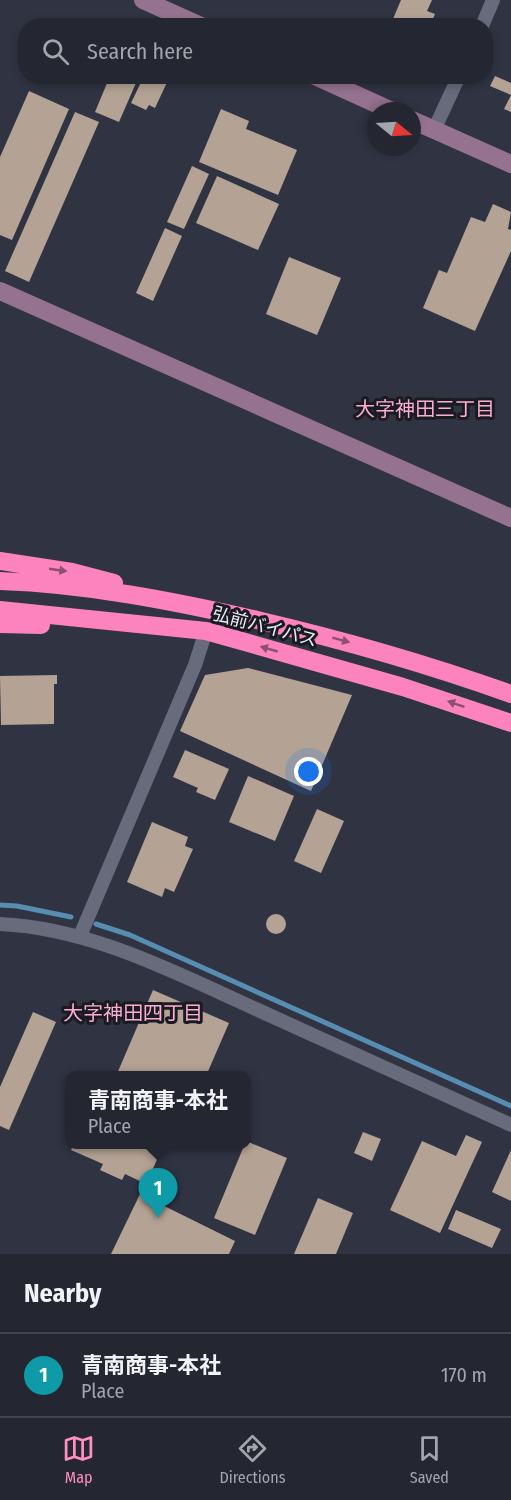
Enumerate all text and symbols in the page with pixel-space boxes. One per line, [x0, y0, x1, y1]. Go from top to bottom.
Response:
search box [18, 18, 493, 84]
icon: search [39, 35, 72, 68]
text: Search here [87, 38, 193, 65]
north arrow [367, 102, 421, 156]
district label: 大字神田三丁目 [355, 397, 495, 421]
one-way arrow [49, 565, 68, 574]
street label: 弘前バイパス [210, 602, 320, 652]
one-way arrow [332, 636, 350, 646]
one-way arrow [259, 644, 277, 653]
one-way arrow [446, 699, 464, 708]
your location [294, 757, 323, 786]
district label: 大字神田四丁目 [63, 1001, 203, 1025]
popup [65, 1071, 251, 1149]
text: 青南商事-本社 [88, 1087, 228, 1114]
text: Place [88, 1114, 131, 1138]
pin: 1 [138, 1168, 178, 1218]
text: Nearby [24, 1278, 101, 1309]
text: 青南商事-本社 [81, 1352, 221, 1379]
text: 1 [39, 1363, 48, 1387]
text: 170 m [441, 1363, 487, 1387]
text: Place [81, 1379, 124, 1403]
tab: Map [62, 1432, 95, 1487]
tab: Directions [219, 1432, 286, 1487]
tab: Saved [410, 1432, 449, 1487]

